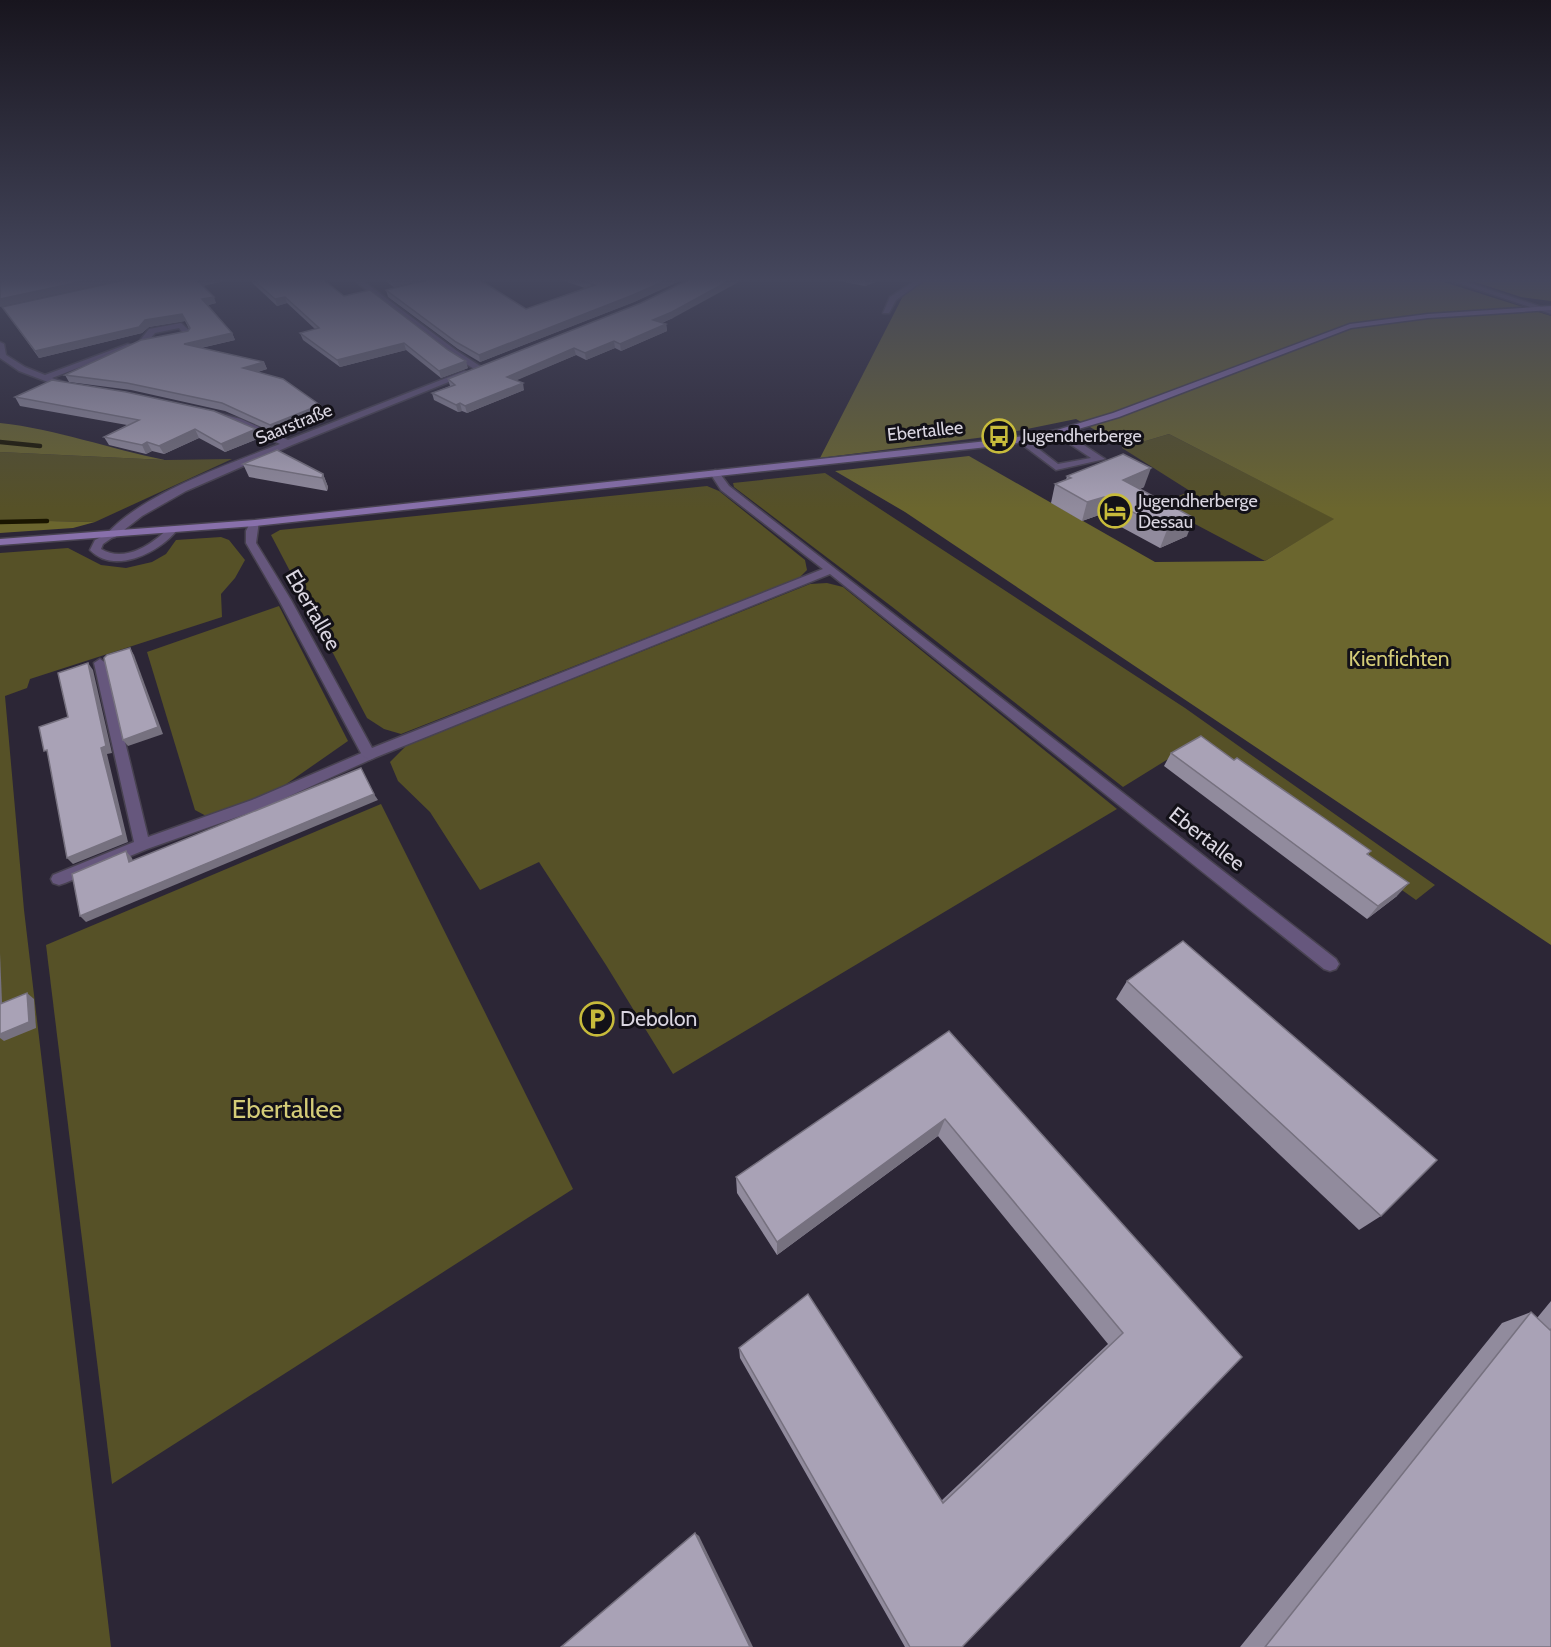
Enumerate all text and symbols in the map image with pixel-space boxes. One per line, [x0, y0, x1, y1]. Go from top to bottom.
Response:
street label: Saarstraße [252, 399, 336, 449]
street label: Ebertallee [886, 416, 964, 446]
bus stop icon: Jugendherberge [981, 418, 1017, 454]
place label: Jugendherberge [1021, 425, 1142, 447]
place label: Jugendherberge Dessau [1137, 490, 1258, 533]
hotel icon: Jugendherberge Dessau [1097, 493, 1133, 529]
street label: Ebertallee [280, 565, 347, 655]
park label: Kienfichten [1349, 646, 1449, 671]
street label: Ebertallee [1164, 801, 1250, 876]
parking icon: Debolon [579, 1001, 615, 1037]
place label: Debolon [620, 1006, 697, 1031]
park label: Ebertallee [232, 1093, 342, 1125]

